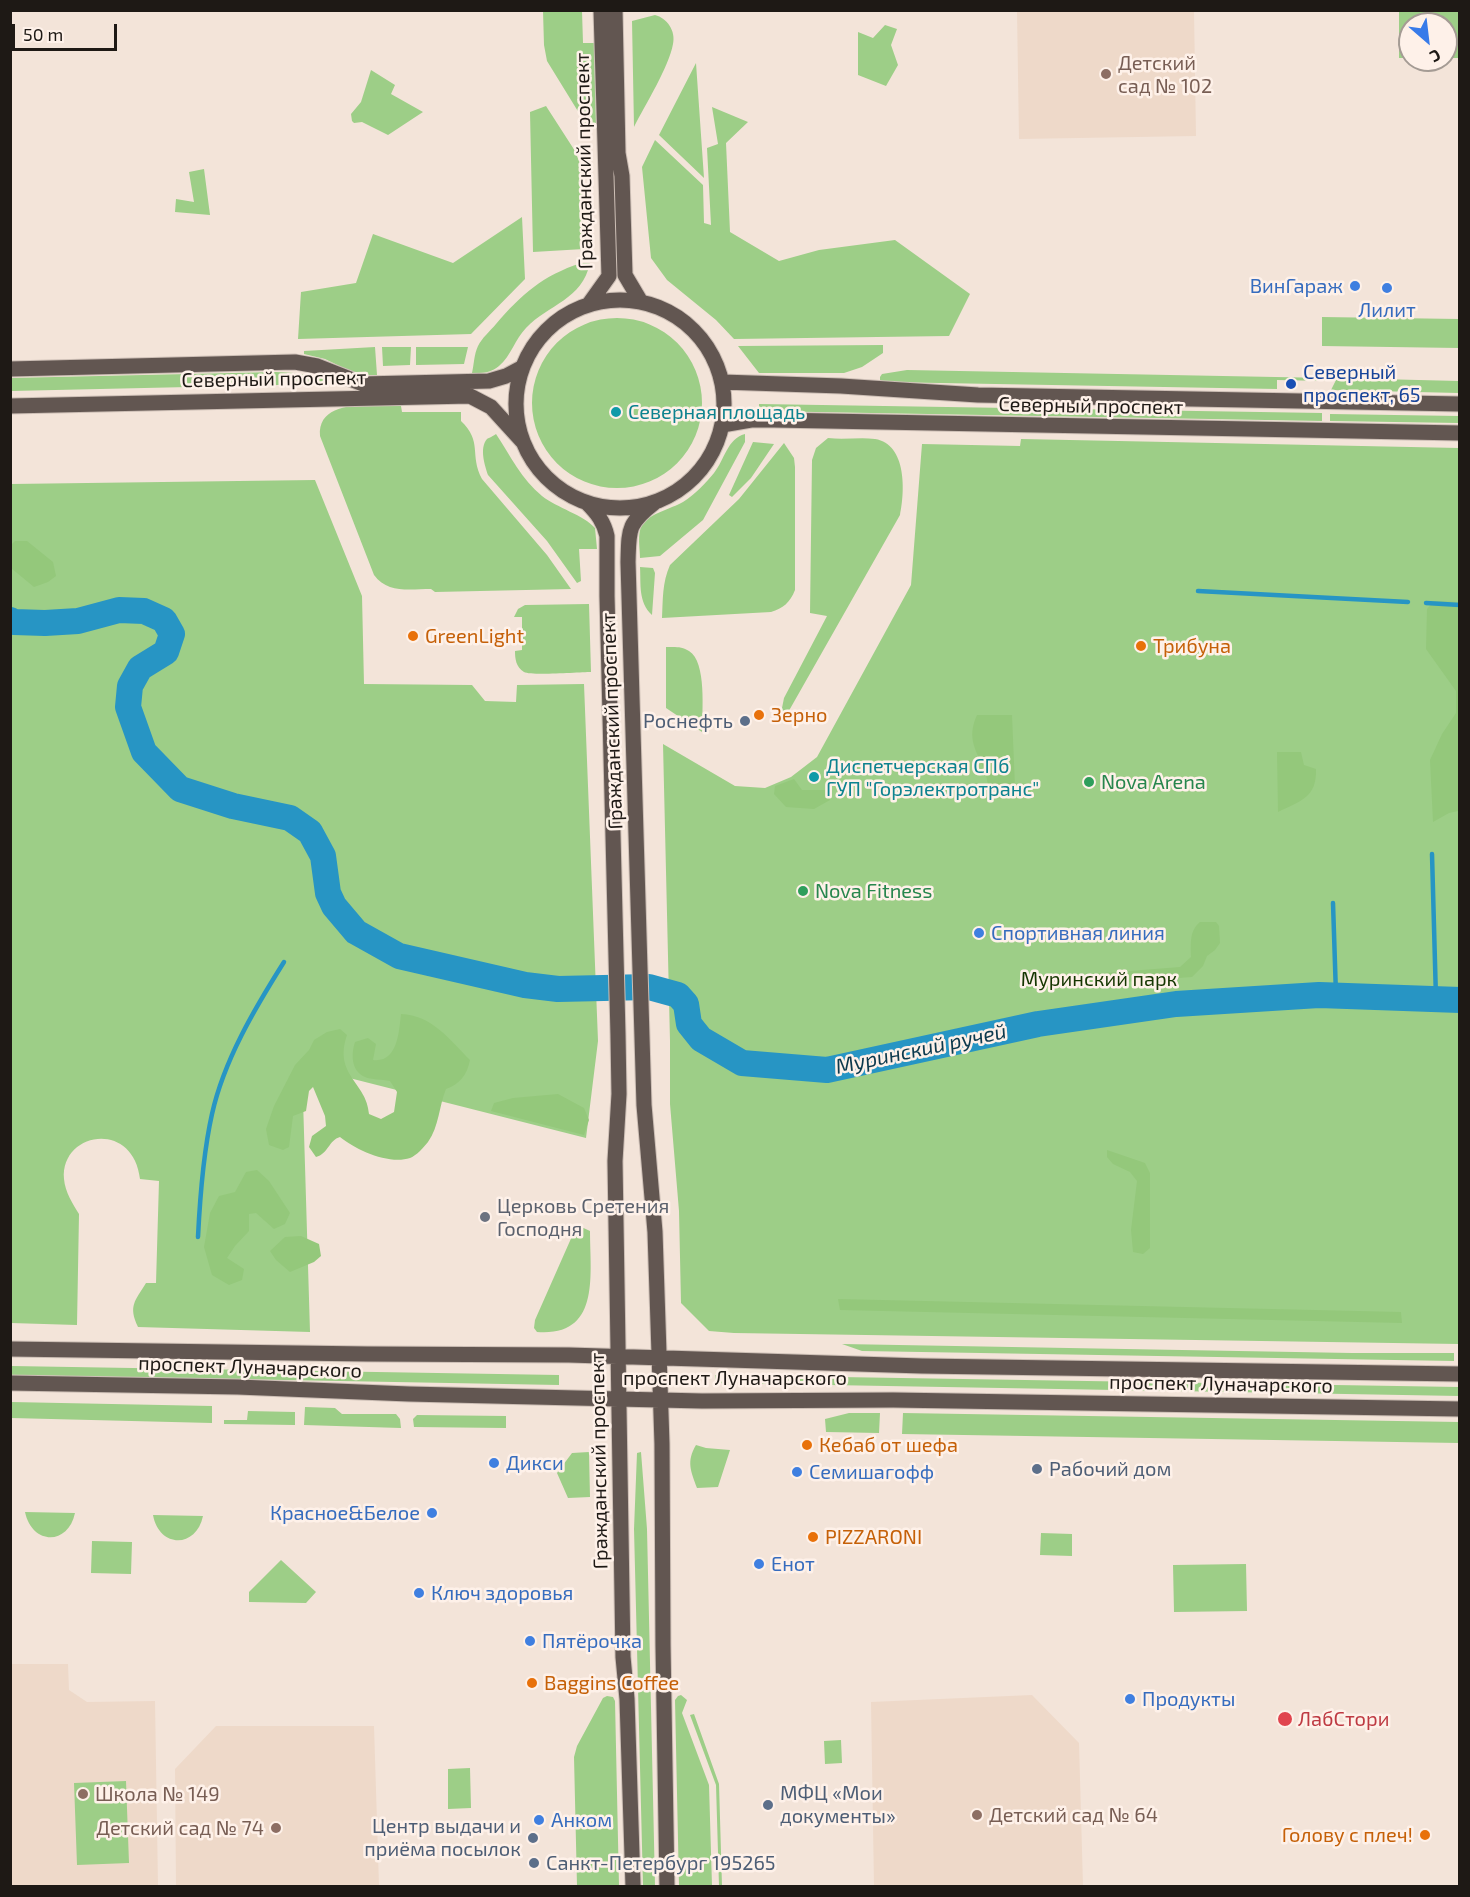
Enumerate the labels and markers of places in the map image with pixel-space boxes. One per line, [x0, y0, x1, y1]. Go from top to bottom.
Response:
place label: Детский сад № 102 [1118, 51, 1212, 98]
marker: Детский сад № 102 [1099, 67, 1113, 81]
place label: ВинГараж [1250, 274, 1343, 298]
marker: ВинГараж [1348, 279, 1362, 293]
marker: Лилит [1380, 281, 1394, 295]
place label: Лилит [1358, 298, 1416, 322]
place label: Северный проспект, 65 [1303, 360, 1421, 407]
marker: Северный проспект, 65 [1284, 377, 1298, 391]
place label: Северная площадь [628, 400, 805, 424]
marker: Северная площадь [609, 405, 623, 419]
place label: GreenLight [425, 624, 524, 648]
marker: GreenLight [406, 629, 420, 643]
place label: Трибуна [1153, 634, 1231, 658]
marker: Трибуна [1134, 639, 1148, 653]
place label: Зерно [771, 703, 828, 727]
marker: Зерно [752, 708, 766, 722]
place label: Роснефть [643, 709, 733, 733]
marker: Роснефть [738, 714, 752, 728]
place label: Диспетчерская СПб ГУП "Горэлектротранс" [826, 754, 1039, 801]
marker: Диспетчерская СПб ГУП "Горэлектротранс" [807, 770, 821, 784]
place label: Nova Arena [1101, 770, 1206, 794]
marker: Nova Arena [1082, 775, 1096, 789]
place label: Nova Fitness [815, 879, 932, 903]
marker: Nova Fitness [796, 884, 810, 898]
place label: Спортивная линия [991, 921, 1165, 945]
marker: Спортивная линия [972, 926, 986, 940]
place label: Церковь Сретения Господня [497, 1194, 669, 1241]
marker: Церковь Сретения Господня [478, 1210, 492, 1224]
place label: Кебаб от шефа [819, 1433, 958, 1457]
marker: Кебаб от шефа [800, 1438, 814, 1452]
place label: Дикси [506, 1451, 564, 1475]
marker: Дикси [487, 1456, 501, 1470]
place label: Рабочий дом [1049, 1457, 1171, 1481]
place label: Семишагофф [809, 1460, 934, 1484]
marker: Рабочий дом [1030, 1462, 1044, 1476]
marker: Семишагофф [790, 1465, 804, 1479]
place label: Красное&Белое [270, 1501, 420, 1525]
marker: Красное&Белое [425, 1506, 439, 1520]
place label: PIZZARONI [825, 1525, 922, 1549]
marker: PIZZARONI [806, 1530, 820, 1544]
place label: Енот [771, 1552, 815, 1576]
marker: Енот [752, 1557, 766, 1571]
place label: Ключ здоровья [431, 1581, 573, 1605]
marker: Ключ здоровья [412, 1586, 426, 1600]
place label: Пятёрочка [542, 1629, 642, 1653]
marker: Пятёрочка [523, 1634, 537, 1648]
place label: Baggins Coffee [544, 1671, 679, 1695]
marker: Baggins Coffee [525, 1676, 539, 1690]
place label: Продукты [1142, 1687, 1235, 1711]
marker: Продукты [1123, 1692, 1137, 1706]
place label: ЛабСтори [1298, 1707, 1389, 1731]
marker: ЛабСтори [1276, 1710, 1294, 1728]
place label: МФЦ «Мои документы» [780, 1781, 896, 1828]
place label: Школа № 149 [95, 1782, 220, 1806]
marker: Школа № 149 [76, 1787, 90, 1801]
marker: МФЦ «Мои документы» [761, 1798, 775, 1812]
place label: Детский сад № 64 [989, 1803, 1158, 1827]
place label: Анком [551, 1808, 612, 1832]
marker: Детский сад № 64 [970, 1808, 984, 1822]
marker: Анком [532, 1813, 546, 1827]
place label: Центр выдачи и приёма посылок [364, 1814, 521, 1861]
place label: Детский сад № 74 [96, 1816, 264, 1840]
marker: Детский сад № 74 [269, 1821, 283, 1835]
place label: Голову с плеч! [1282, 1823, 1413, 1847]
marker: Голову с плеч! [1418, 1828, 1432, 1842]
marker: Центр выдачи и приёма посылок [526, 1831, 540, 1845]
place label: Санкт-Петербург 195265 [546, 1851, 776, 1875]
marker: Санкт-Петербург 195265 [527, 1856, 541, 1870]

